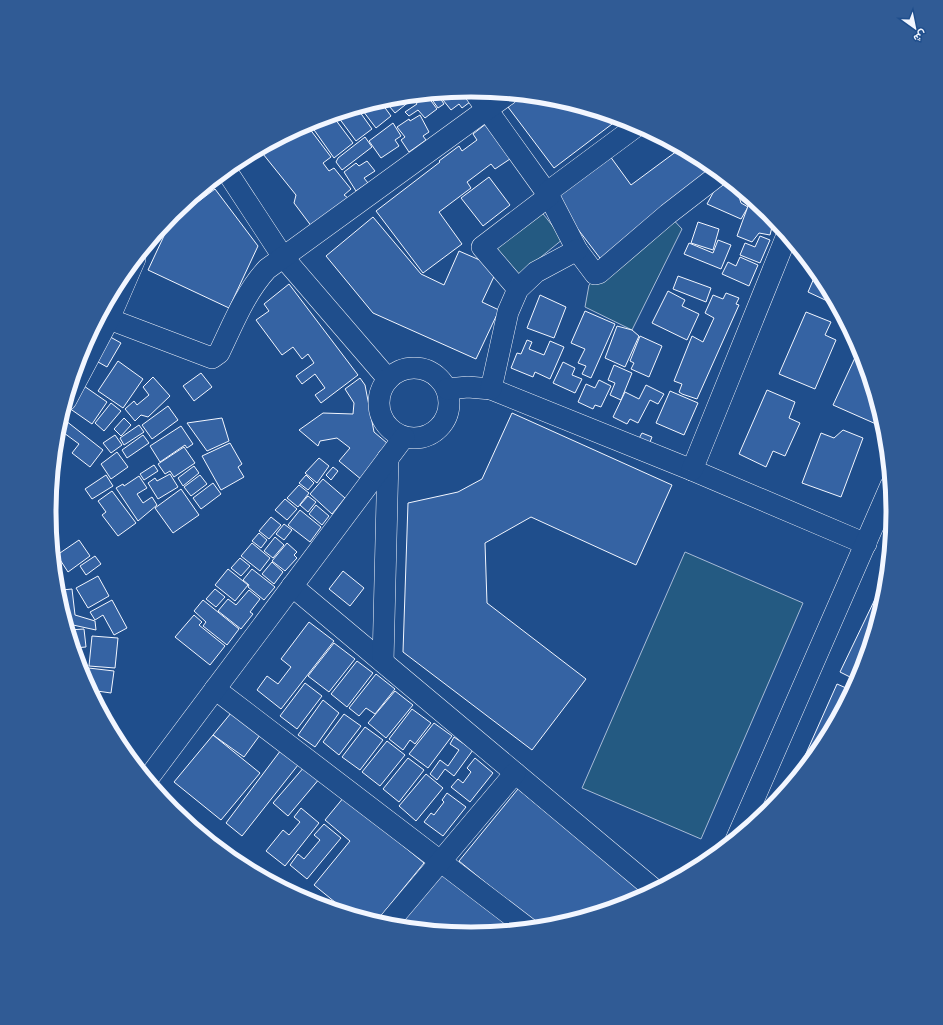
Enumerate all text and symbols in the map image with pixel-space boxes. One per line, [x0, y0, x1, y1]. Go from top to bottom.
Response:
north arrow [895, 8, 935, 48]
text: ش [911, 27, 929, 45]

